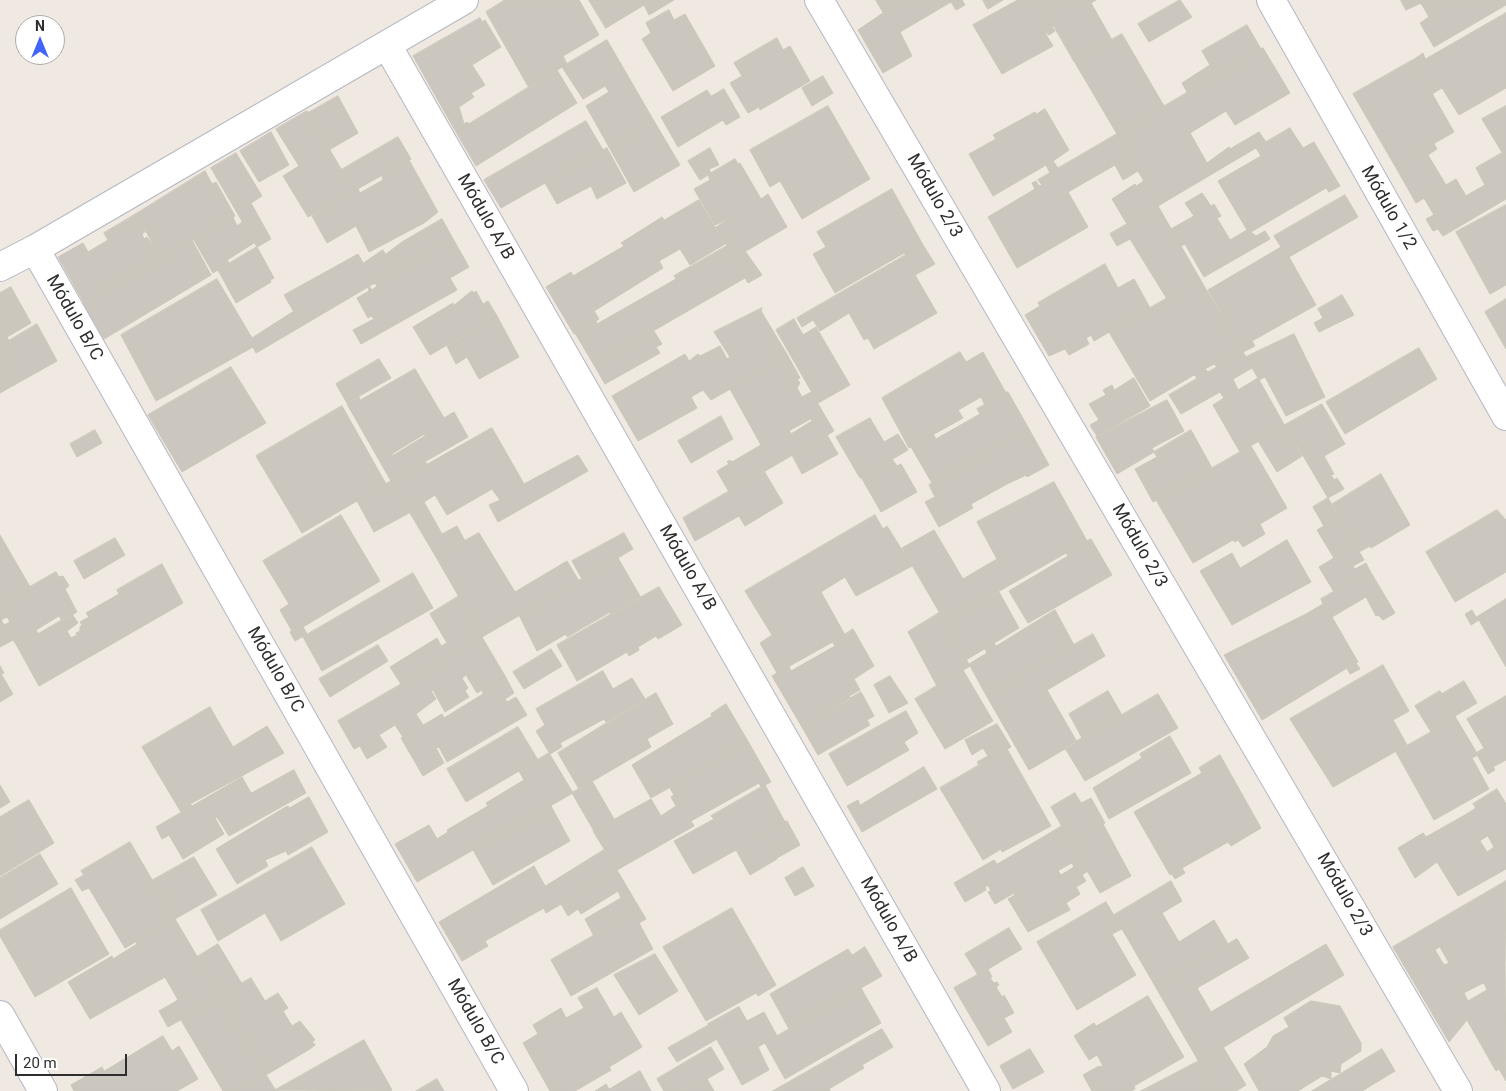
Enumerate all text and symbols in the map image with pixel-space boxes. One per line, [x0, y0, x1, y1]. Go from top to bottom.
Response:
north arrow [15, 15, 65, 65]
text: N [35, 18, 45, 34]
street label: Módulo 2/3 [901, 150, 967, 242]
street label: Módulo 1/2 [1355, 162, 1421, 254]
street label: Módulo A/B [452, 170, 518, 264]
street label: Módulo B/C [41, 271, 107, 365]
street label: Módulo 2/3 [1106, 500, 1172, 592]
street label: Módulo A/B [654, 521, 720, 615]
street label: Módulo B/C [242, 623, 308, 717]
street label: Módulo 2/3 [1311, 849, 1377, 941]
street label: Módulo A/B [855, 873, 921, 967]
street label: Módulo B/C [442, 975, 508, 1069]
scale bar [18, 1044, 130, 1076]
text: 20 m [23, 1054, 57, 1072]

